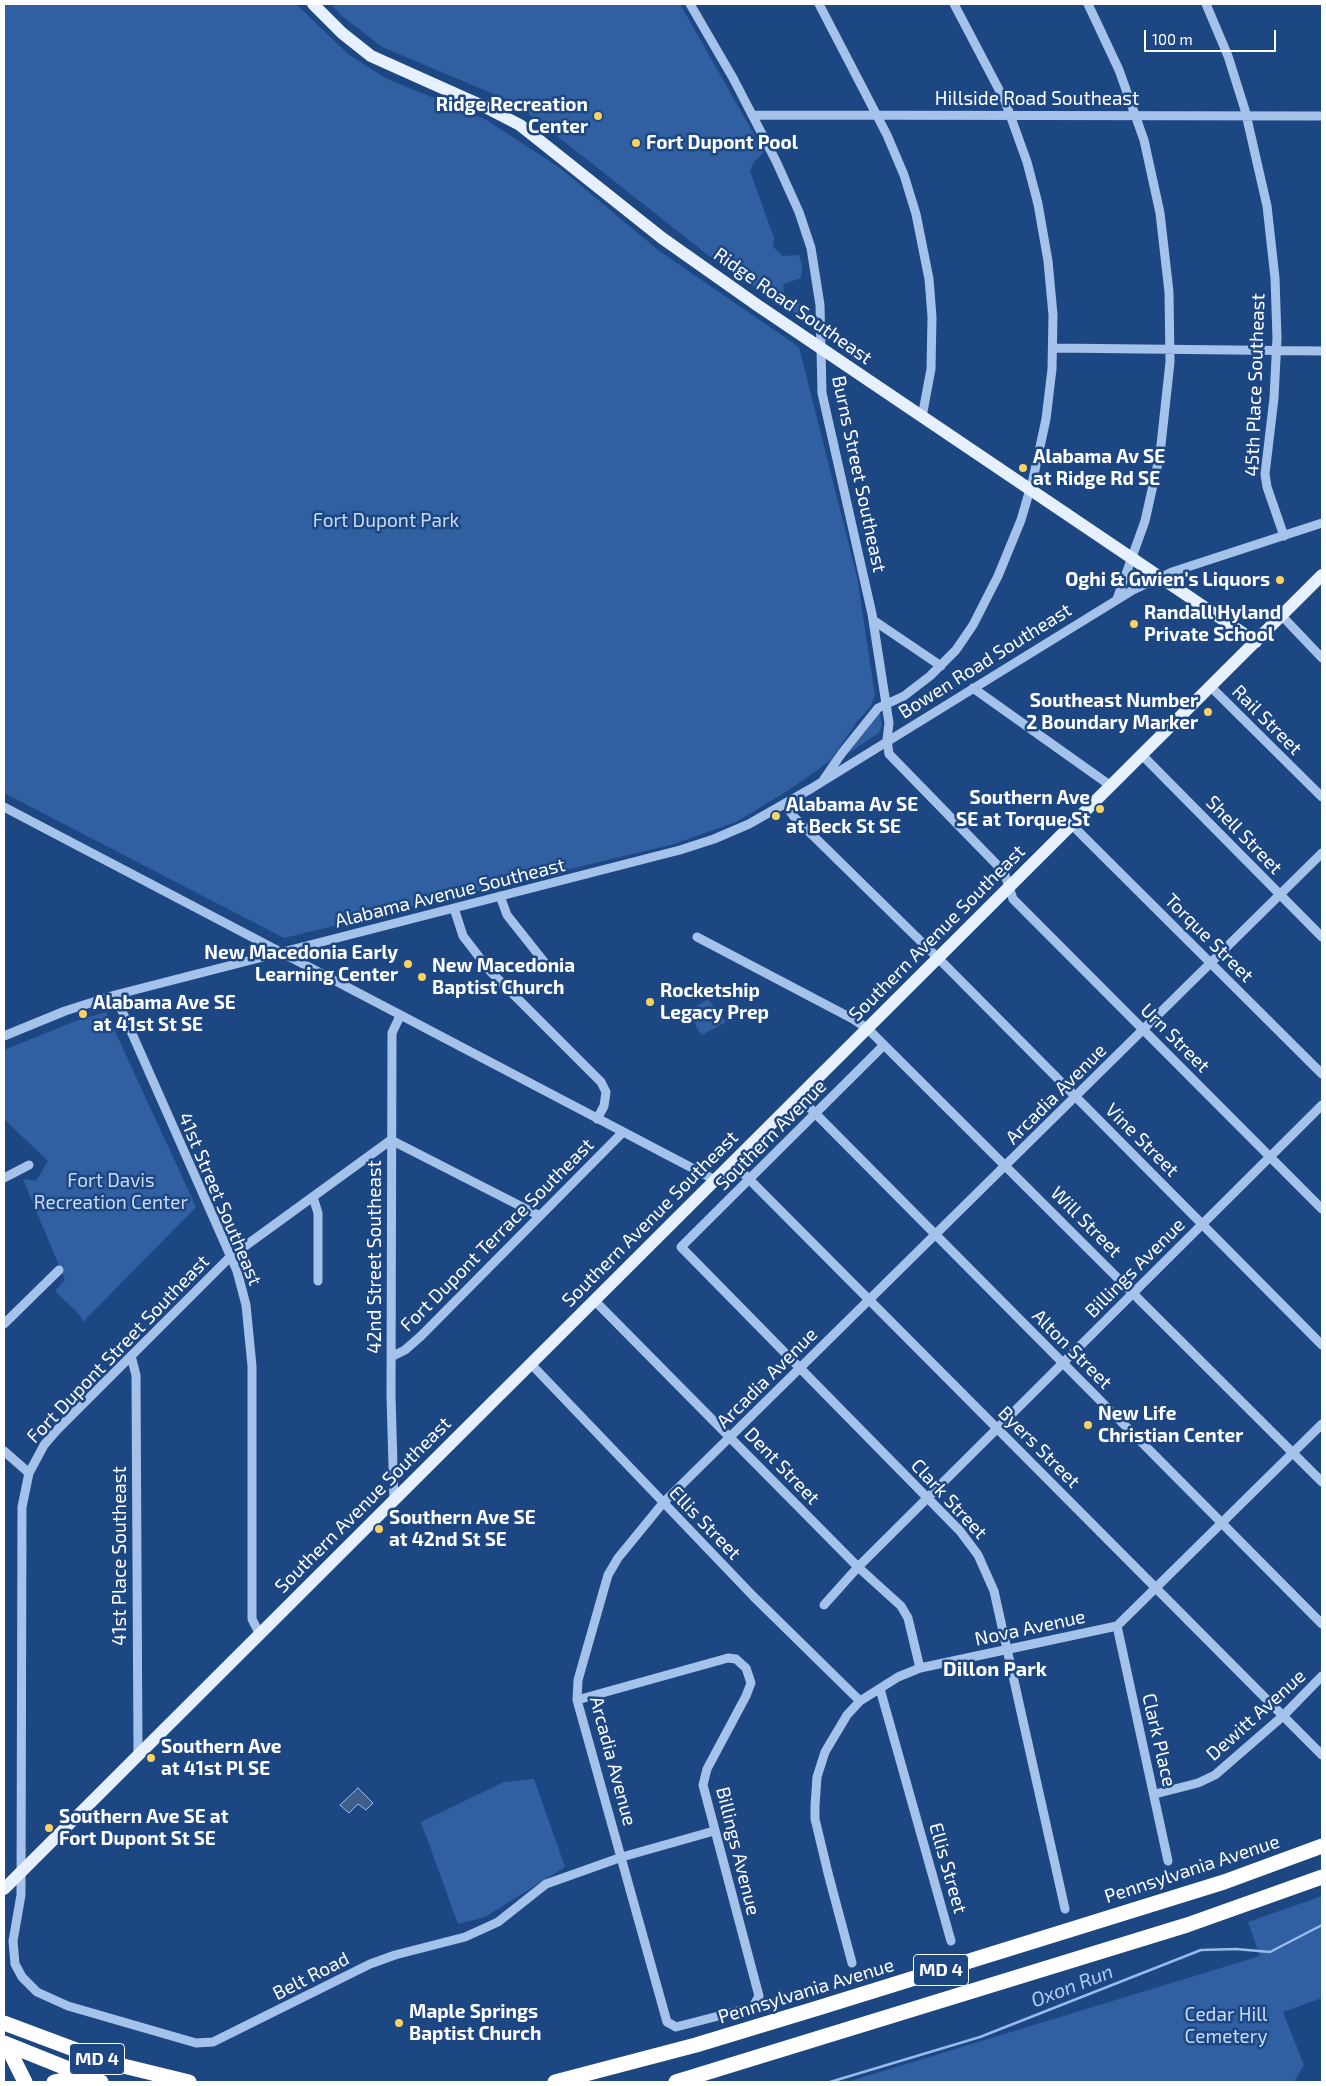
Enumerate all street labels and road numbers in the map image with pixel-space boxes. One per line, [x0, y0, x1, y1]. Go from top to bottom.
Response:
street label: Hillside Road Southeast [935, 88, 1139, 110]
street label: Ridge Road Southeast [709, 243, 877, 369]
street label: 45th Place Southeast [1240, 293, 1270, 477]
street label: Burns Street Southeast [827, 374, 891, 574]
street label: Bowen Road Southeast [894, 598, 1076, 724]
street label: Rail Street [1227, 680, 1307, 760]
street label: Shell Street [1201, 791, 1287, 879]
street label: Southern Avenue Southeast [844, 840, 1030, 1026]
street label: Alabama Avenue Southeast [333, 853, 567, 933]
street label: Torque Street [1160, 889, 1258, 987]
street label: Urn Street [1136, 999, 1214, 1077]
street label: Arcadia Avenue [1001, 1039, 1111, 1149]
street label: Southern Avenue [711, 1075, 831, 1195]
street label: Vine Street [1101, 1099, 1183, 1181]
street label: 41st Street Southeast [173, 1109, 267, 1289]
street label: Southern Avenue Southeast [557, 1126, 743, 1312]
street label: Fort Dupont Terrace Southeast [396, 1134, 598, 1336]
street label: 42nd Street Southeast [364, 1160, 386, 1354]
street label: Will Street [1046, 1182, 1126, 1262]
street label: Billings Avenue [1080, 1213, 1190, 1323]
street label: Fort Dupont Street Southeast [22, 1250, 214, 1448]
street label: Alton Street [1027, 1304, 1117, 1394]
street label: Arcadia Avenue [712, 1323, 822, 1433]
street label: Byers Street [993, 1401, 1085, 1493]
street label: Southern Avenue Southeast [270, 1412, 456, 1598]
street label: Dent Street [740, 1423, 824, 1509]
street label: Clark Street [906, 1454, 992, 1544]
street label: 41st Place Southeast [109, 1466, 131, 1646]
street label: Ellis Street [664, 1482, 746, 1564]
street label: Nova Avenue [973, 1605, 1087, 1651]
street label: Dewitt Avenue [1202, 1665, 1310, 1765]
street label: Clark Place [1137, 1691, 1181, 1789]
street label: Arcadia Avenue [585, 1694, 641, 1828]
street label: Billings Avenue [711, 1784, 765, 1918]
street label: Ellis Street [924, 1820, 972, 1916]
street label: Pennsylvania Avenue [1102, 1830, 1282, 1908]
street label: Belt Road [269, 1947, 353, 2005]
street label: Pennsylvania Avenue [715, 1953, 897, 2029]
road number: MD 4 [914, 1954, 968, 1986]
road number: MD 4 [70, 2044, 124, 2074]

